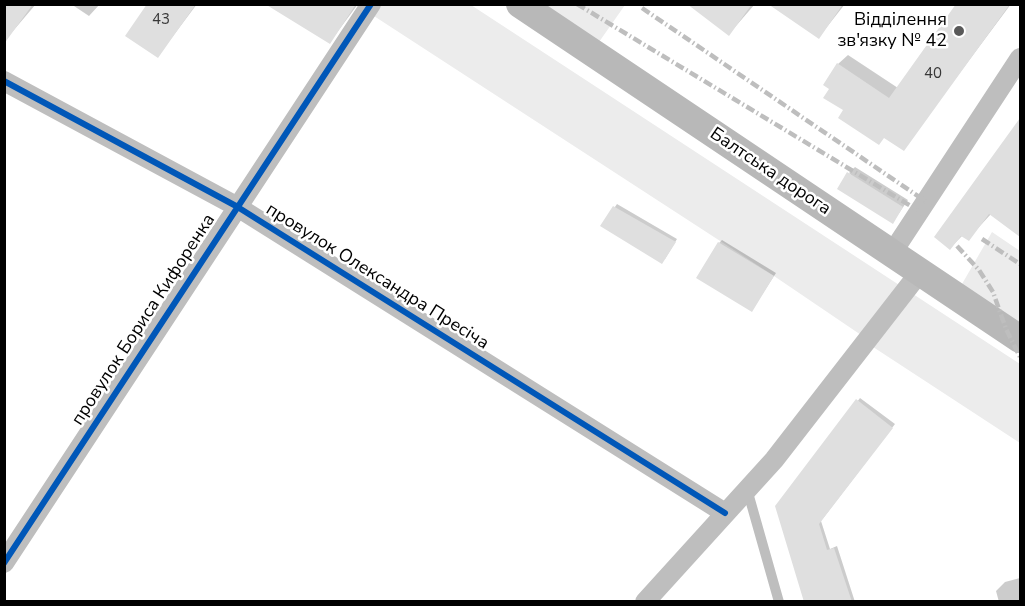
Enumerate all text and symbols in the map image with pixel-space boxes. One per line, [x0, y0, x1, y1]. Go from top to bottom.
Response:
place label: Відділення зв'язку № 42 [837, 10, 947, 52]
house number: 43 [152, 11, 170, 29]
marker: Відділення зв'язку № 42 [952, 24, 966, 38]
house number: 40 [924, 65, 942, 83]
street label: Балтська дорога [705, 124, 835, 220]
street label: провулок Олександра Пресіча [261, 199, 493, 355]
street label: провулок Бориса Кифоренка [68, 210, 220, 430]

